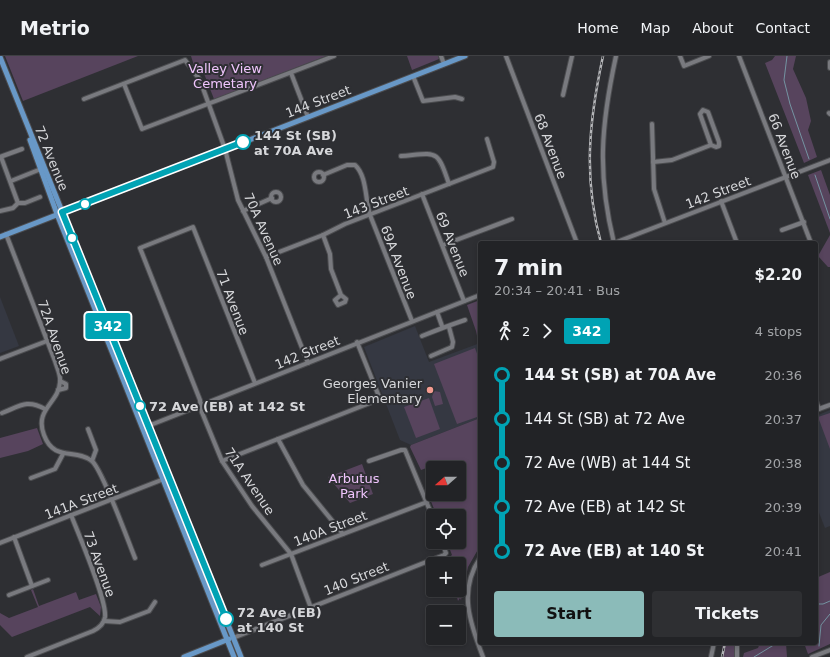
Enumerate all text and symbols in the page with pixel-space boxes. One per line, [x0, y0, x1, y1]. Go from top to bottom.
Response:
text: Metrio [20, 17, 90, 39]
text: Home [577, 20, 619, 36]
text: Map [641, 20, 670, 36]
text: About [692, 20, 734, 36]
text: Contact [756, 20, 810, 36]
park label: Valley View Cemetary [188, 61, 262, 91]
street label: 144 Street [284, 82, 353, 121]
street label: 68 Avenue [531, 111, 570, 181]
street label: 66 Avenue [765, 111, 804, 181]
street label: 72 Avenue [32, 123, 71, 193]
place label: 144 St (SB) at 70A Ave [254, 128, 337, 158]
marker: 144 St (SB) at 70A Ave [235, 134, 251, 150]
street label: 142 Street [684, 173, 753, 212]
street label: 143 Street [342, 183, 411, 222]
street label: 70A Avenue [241, 191, 286, 268]
unlabelled marker [79, 198, 91, 210]
street label: 69 Avenue [433, 209, 472, 279]
street label: 69A Avenue [378, 223, 419, 301]
unlabelled marker [66, 232, 78, 244]
text: 7 min [494, 255, 563, 280]
text: $2.20 [755, 266, 802, 284]
street label: 71 Avenue [213, 267, 252, 337]
text: 20:34 – 20:41 · Bus [494, 283, 620, 298]
street label: 72A Avenue [35, 298, 74, 376]
line badge: 342 [85, 313, 131, 339]
text: 342 [93, 318, 123, 334]
icon: walk [494, 320, 516, 342]
icon: forward [536, 320, 558, 342]
text: 342 [572, 323, 602, 339]
text: 2 [522, 324, 530, 339]
text: 4 stops [755, 324, 802, 339]
street label: 142 Street [273, 333, 342, 372]
text: 144 St (SB) at 70A Ave [524, 366, 716, 384]
text: 20:36 [765, 368, 802, 383]
place label: Georges Vanier Elementary [323, 376, 423, 406]
marker: Georges Vanier Elementary [425, 385, 435, 395]
place label: 72 Ave (EB) at 142 St [149, 399, 305, 414]
marker: 72 Ave (EB) at 142 St [134, 400, 146, 412]
text: 144 St (SB) at 72 Ave [524, 410, 685, 428]
text: 20:37 [765, 412, 802, 427]
street label: 71A Avenue [222, 445, 278, 518]
text: 72 Ave (WB) at 144 St [524, 454, 690, 472]
text: 20:38 [765, 456, 802, 471]
north arrow [426, 461, 466, 501]
map controls [426, 461, 466, 645]
park label: Arbutus Park [329, 471, 380, 501]
street label: 141A Street [42, 481, 120, 522]
text: 72 Ave (EB) at 142 St [524, 498, 685, 516]
text: 20:39 [765, 500, 802, 515]
street label: 140A Street [291, 508, 369, 549]
button: locate [426, 509, 466, 549]
street label: 73 Avenue [81, 529, 118, 599]
text: 72 Ave (EB) at 140 St [524, 542, 704, 560]
text: 20:41 [765, 544, 802, 559]
button: + [426, 557, 466, 597]
street label: 140 Street [322, 559, 391, 598]
button: Start [494, 591, 644, 637]
button: Tickets [652, 591, 802, 637]
place label: 72 Ave (EB) at 140 St [237, 605, 322, 635]
button: − [426, 605, 466, 645]
marker: 72 Ave (EB) at 140 St [218, 611, 234, 627]

